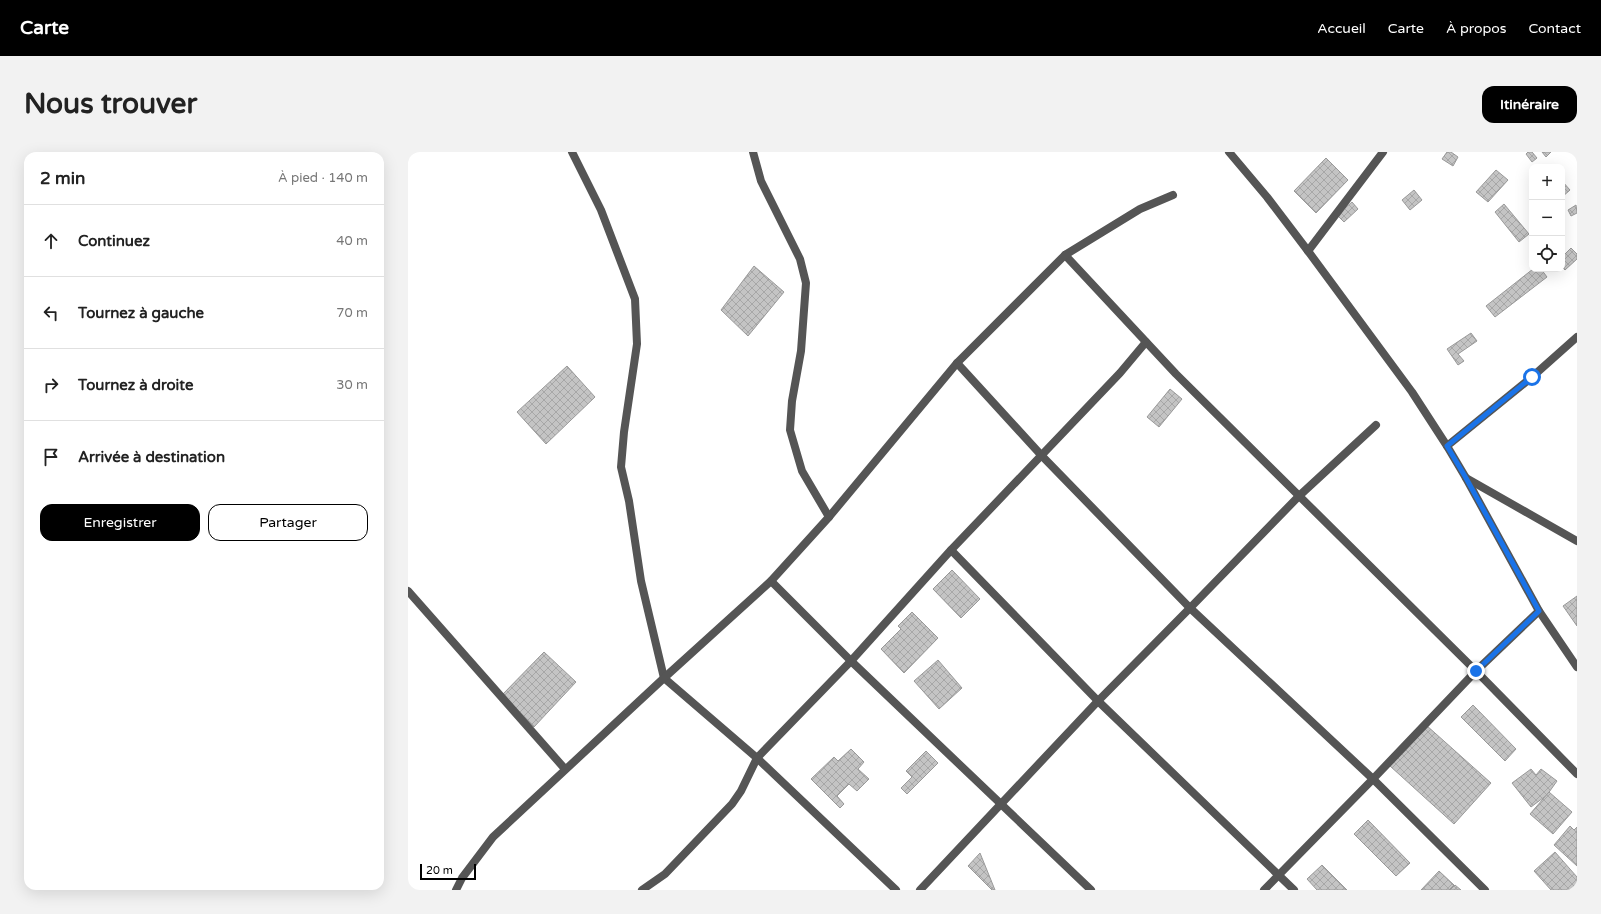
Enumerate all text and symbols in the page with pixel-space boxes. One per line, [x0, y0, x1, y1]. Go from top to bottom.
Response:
text: Carte [20, 17, 69, 39]
text: Accueil [1317, 20, 1366, 37]
text: Carte [1388, 20, 1424, 37]
text: À propos [1446, 20, 1507, 37]
text: Contact [1529, 20, 1581, 37]
button: Itinéraire [1482, 86, 1577, 123]
text: Nous trouver [24, 87, 197, 121]
map controls [1529, 164, 1565, 272]
button: + [1529, 164, 1565, 200]
text: 2 min [40, 168, 85, 189]
text: À pied · 140 m [278, 170, 368, 186]
button: − [1529, 200, 1565, 236]
icon: ahead [40, 230, 62, 252]
text: Continuez [78, 232, 150, 250]
text: 40 m [336, 233, 368, 249]
button: locate [1529, 236, 1565, 272]
icon: left [40, 302, 62, 324]
text: Tournez à gauche [78, 304, 204, 322]
text: 70 m [336, 305, 368, 321]
route start [1523, 368, 1541, 386]
icon: right [40, 374, 62, 396]
text: Tournez à droite [78, 376, 193, 394]
text: 30 m [336, 377, 368, 393]
icon: arrive [40, 446, 62, 468]
text: Arrivée à destination [78, 448, 225, 466]
button: Enregistrer [40, 504, 200, 541]
button: Partager [208, 504, 368, 541]
route end [1467, 662, 1485, 680]
scale bar [420, 862, 476, 881]
text: 20 m [426, 864, 453, 877]

